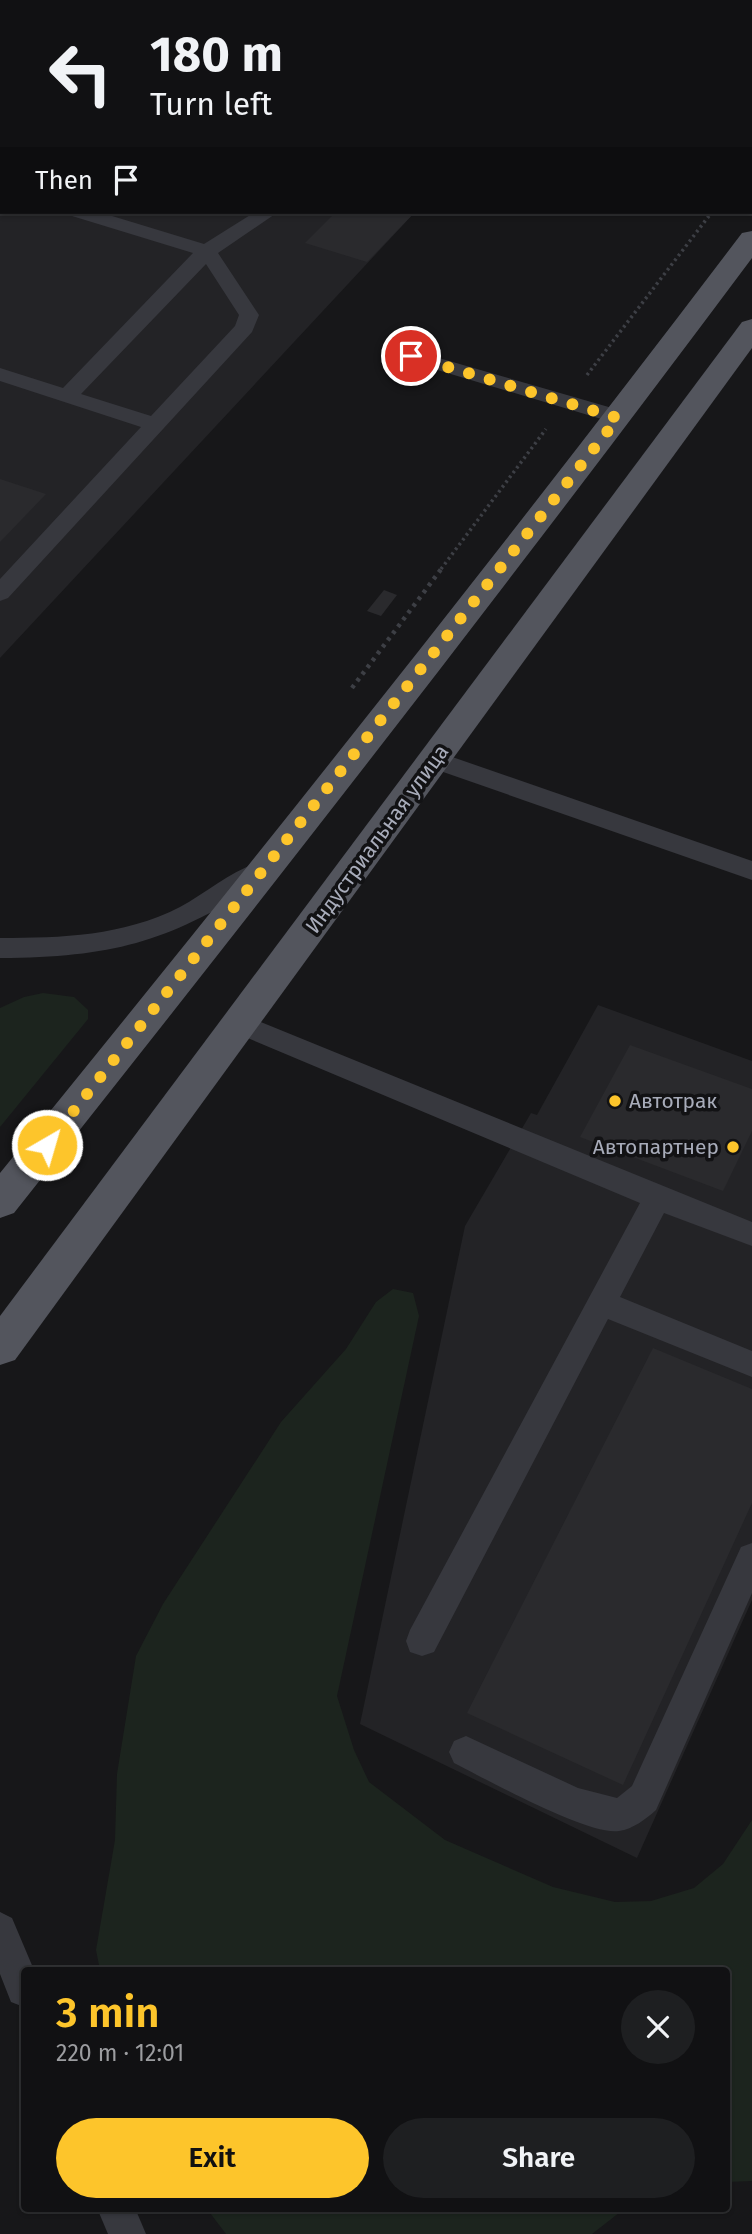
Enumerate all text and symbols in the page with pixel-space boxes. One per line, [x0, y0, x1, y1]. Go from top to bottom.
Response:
text: 180 m [150, 25, 283, 84]
icon: left [35, 28, 126, 119]
text: Turn left [150, 85, 272, 123]
icon: arrive [107, 161, 145, 199]
text: Then [35, 165, 93, 196]
pin [381, 326, 441, 386]
icon: arrive [392, 337, 430, 375]
street label: Индустриальная улица [300, 739, 454, 939]
place label: Автотрак [629, 1088, 717, 1114]
marker: Автотрак [607, 1093, 623, 1109]
position arrow [10, 1108, 84, 1182]
place label: Автопартнер [593, 1134, 719, 1160]
marker: Автопартнер [725, 1139, 741, 1155]
text: 3 min [56, 1988, 160, 2038]
button: close [621, 1990, 695, 2064]
text: 220 m · 12:01 [56, 2039, 184, 2067]
button: Exit [56, 2118, 369, 2198]
button: Share [383, 2118, 695, 2198]

